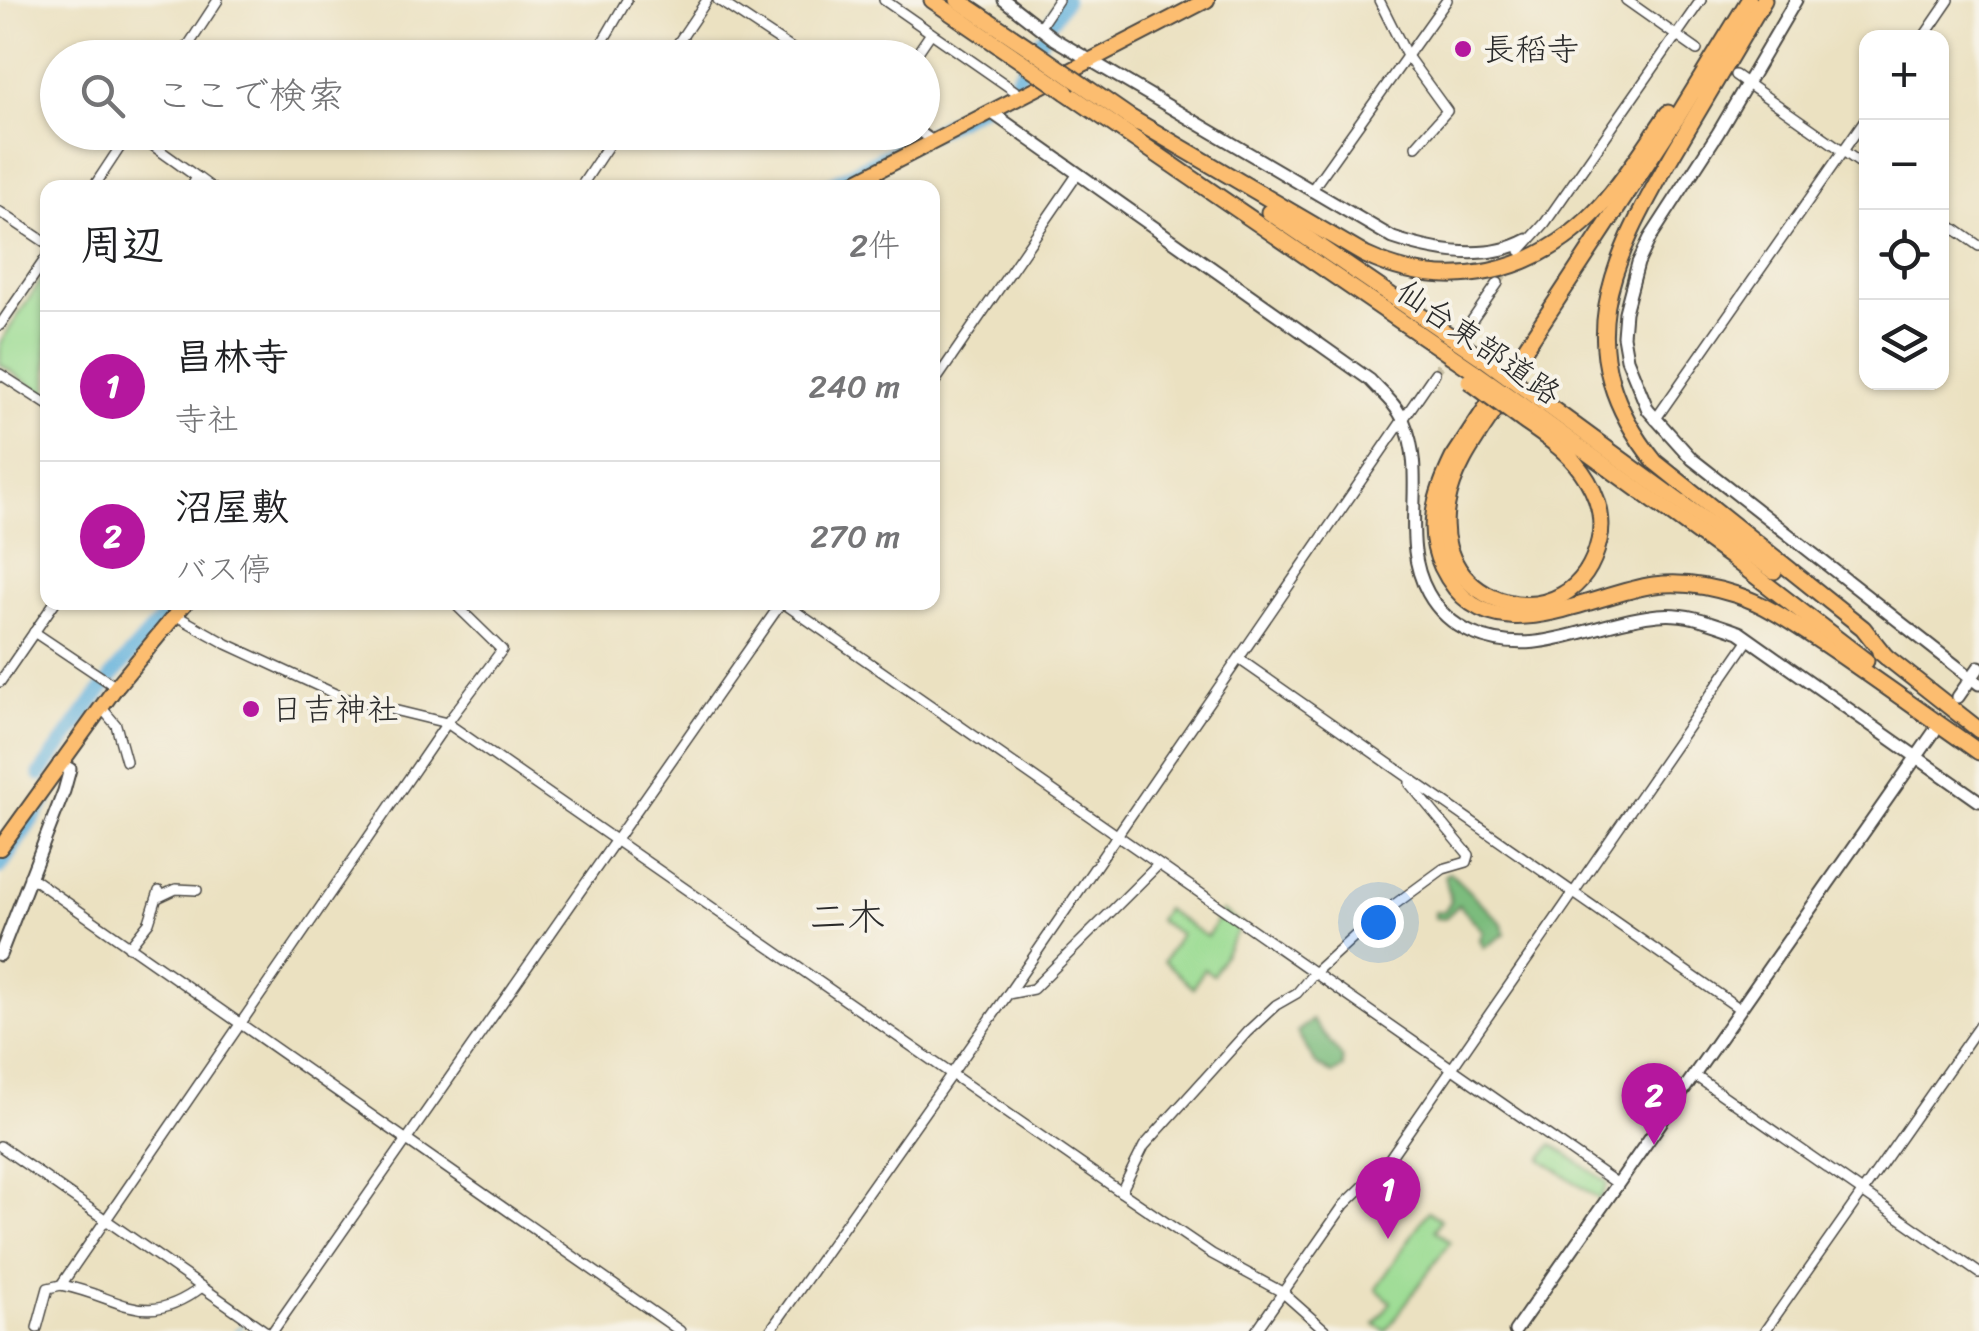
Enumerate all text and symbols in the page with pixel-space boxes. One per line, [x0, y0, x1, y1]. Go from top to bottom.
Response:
place label: 長稻寺 [1483, 21, 1579, 78]
map controls [1859, 30, 1949, 390]
button: + [1859, 30, 1949, 120]
marker: 長稻寺 [1452, 38, 1474, 60]
search box [40, 40, 940, 150]
text: ここで検索 [155, 62, 345, 129]
icon: search [75, 68, 130, 123]
button: − [1859, 120, 1949, 210]
text: 周辺 [80, 208, 164, 282]
button: locate [1859, 210, 1949, 300]
text: 2件 [850, 217, 900, 274]
street label: 仙台東部道路 [1384, 264, 1574, 421]
button: layers [1859, 300, 1949, 390]
text: 昌林寺 [175, 324, 289, 391]
text: 1 [106, 358, 119, 415]
text: 240 m [808, 358, 900, 415]
text: 寺社 [175, 391, 239, 448]
text: 沼屋敷 [175, 474, 289, 541]
text: 2 [103, 508, 122, 565]
text: 270 m [810, 508, 900, 565]
text: バス停 [175, 541, 271, 598]
place label: 日吉神社 [271, 681, 399, 738]
marker: 日吉神社 [240, 698, 262, 720]
district label: 二木 [809, 884, 885, 951]
your location [1353, 897, 1404, 948]
pin: 2 [1622, 1062, 1686, 1145]
pin: 1 [1356, 1156, 1420, 1239]

